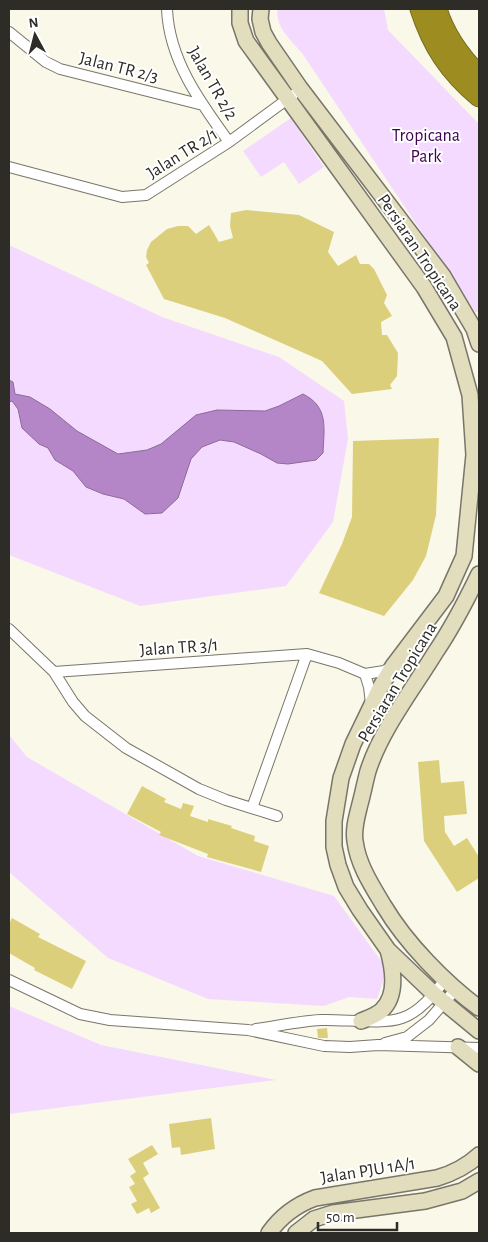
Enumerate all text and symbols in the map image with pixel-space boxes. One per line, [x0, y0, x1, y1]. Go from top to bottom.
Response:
north arrow [10, 10, 60, 60]
text: N [28, 16, 39, 31]
street label: Jalan TR 2/2 [184, 44, 240, 123]
street label: Jalan TR 2/3 [77, 49, 160, 86]
street label: Jalan TR 2/1 [144, 125, 221, 183]
park label: Tropicana Park [392, 127, 460, 166]
street label: Persiaran Tropicana [374, 191, 465, 314]
street label: Persiaran Tropicana [355, 619, 441, 746]
street label: Jalan TR 3/1 [139, 636, 219, 660]
street label: Jalan PJU 1A/1 [320, 1155, 417, 1187]
scale bar [318, 1200, 397, 1232]
text: 50 m [326, 1210, 355, 1225]

